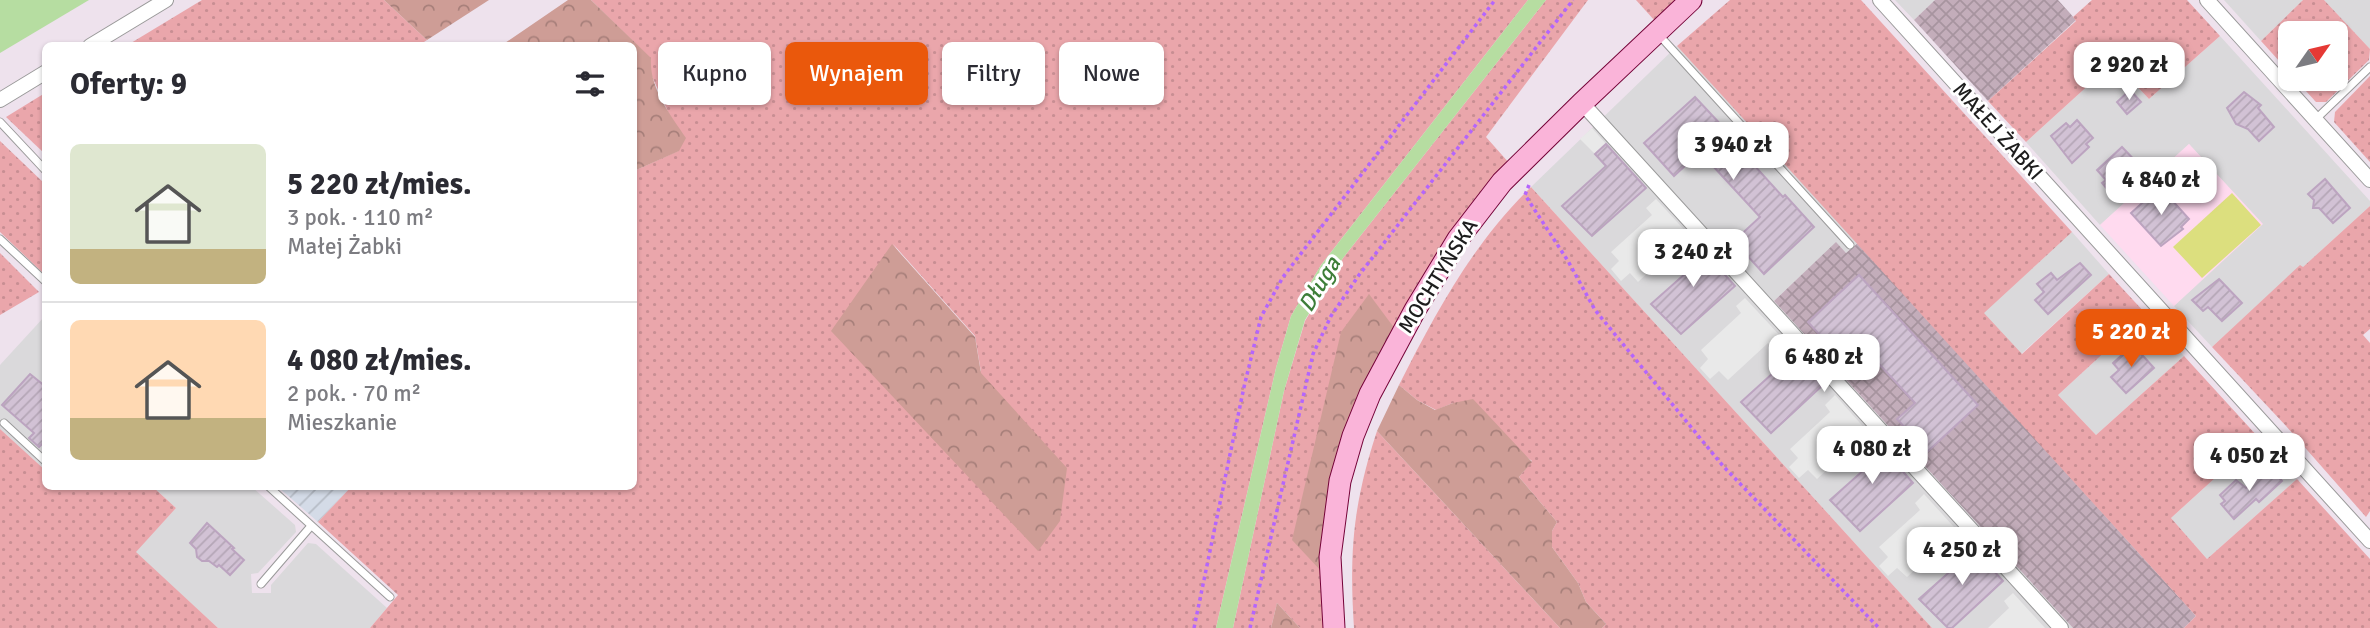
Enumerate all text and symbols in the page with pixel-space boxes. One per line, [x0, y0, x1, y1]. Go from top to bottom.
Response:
north arrow [2278, 21, 2348, 91]
map controls [2278, 21, 2348, 91]
chip: Kupno [658, 42, 771, 105]
chip: Wynajem [785, 42, 928, 105]
chip: Filtry [942, 42, 1045, 105]
chip: Nowe [1059, 42, 1164, 105]
pin: 2 920 zł [2057, 42, 2201, 102]
text: 2 920 zł [2090, 50, 2168, 79]
icon: filters [571, 65, 609, 103]
text: Oferty: 9 [70, 66, 187, 103]
street label: MAŁEJ ŻABKI [1947, 77, 2049, 185]
pin: 3 940 zł [1661, 122, 1805, 182]
text: 3 940 zł [1694, 130, 1772, 159]
pin: 4 840 zł [2089, 158, 2233, 217]
text: 4 840 zł [2122, 165, 2200, 194]
text: 5 220 zł/mies. [287, 166, 472, 203]
icon: home [126, 172, 210, 256]
text: 3 pok. · 110 m² [287, 203, 434, 232]
street label: MOCHTYŃSKA [1393, 214, 1483, 338]
pin: 3 240 zł [1621, 230, 1765, 289]
text: Małej Żabki [287, 232, 402, 261]
text: 3 240 zł [1654, 237, 1732, 266]
water label: Długa [1292, 250, 1348, 317]
pin: 5 220 zł [2059, 310, 2203, 369]
text: 5 220 zł [2092, 317, 2170, 346]
pin: 6 480 zł [1752, 334, 1896, 394]
text: 4 080 zł/mies. [287, 342, 472, 379]
text: 6 480 zł [1785, 342, 1863, 371]
icon: home [126, 348, 210, 432]
text: 2 pok. · 70 m² [287, 379, 421, 408]
text: Mieszkanie [287, 408, 397, 437]
pin: 4 080 zł [1800, 426, 1944, 486]
text: 4 080 zł [1833, 434, 1911, 463]
pin: 4 050 zł [2177, 434, 2321, 493]
text: 4 050 zł [2210, 441, 2288, 470]
pin: 4 250 zł [1890, 528, 2034, 587]
text: 4 250 zł [1923, 535, 2001, 564]

